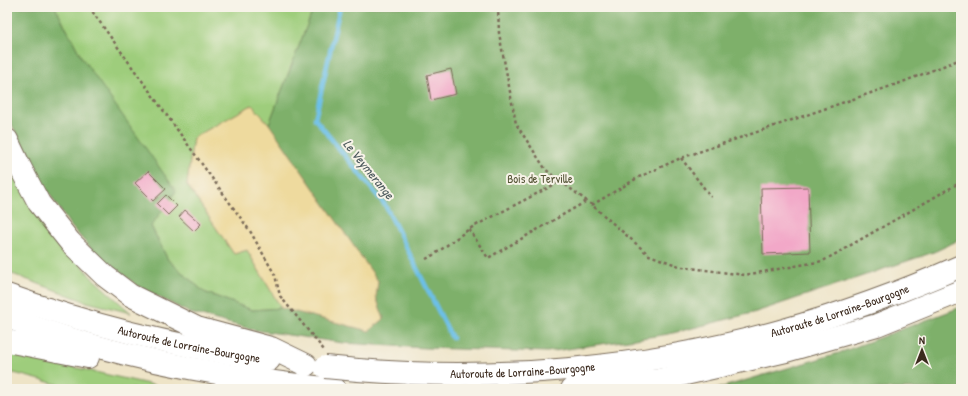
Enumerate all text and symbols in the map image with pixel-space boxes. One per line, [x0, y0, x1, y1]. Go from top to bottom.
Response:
water label: Le Veymerange [339, 135, 399, 204]
park label: Bois de Terville [507, 170, 573, 187]
street label: Autoroute de Lorraine-Bourgogne [769, 279, 912, 341]
street label: Autoroute de Lorraine-Bourgogne [116, 321, 262, 367]
north arrow [902, 330, 942, 370]
text: N [919, 333, 925, 347]
street label: Autoroute de Lorraine-Bourgogne [450, 357, 596, 382]

